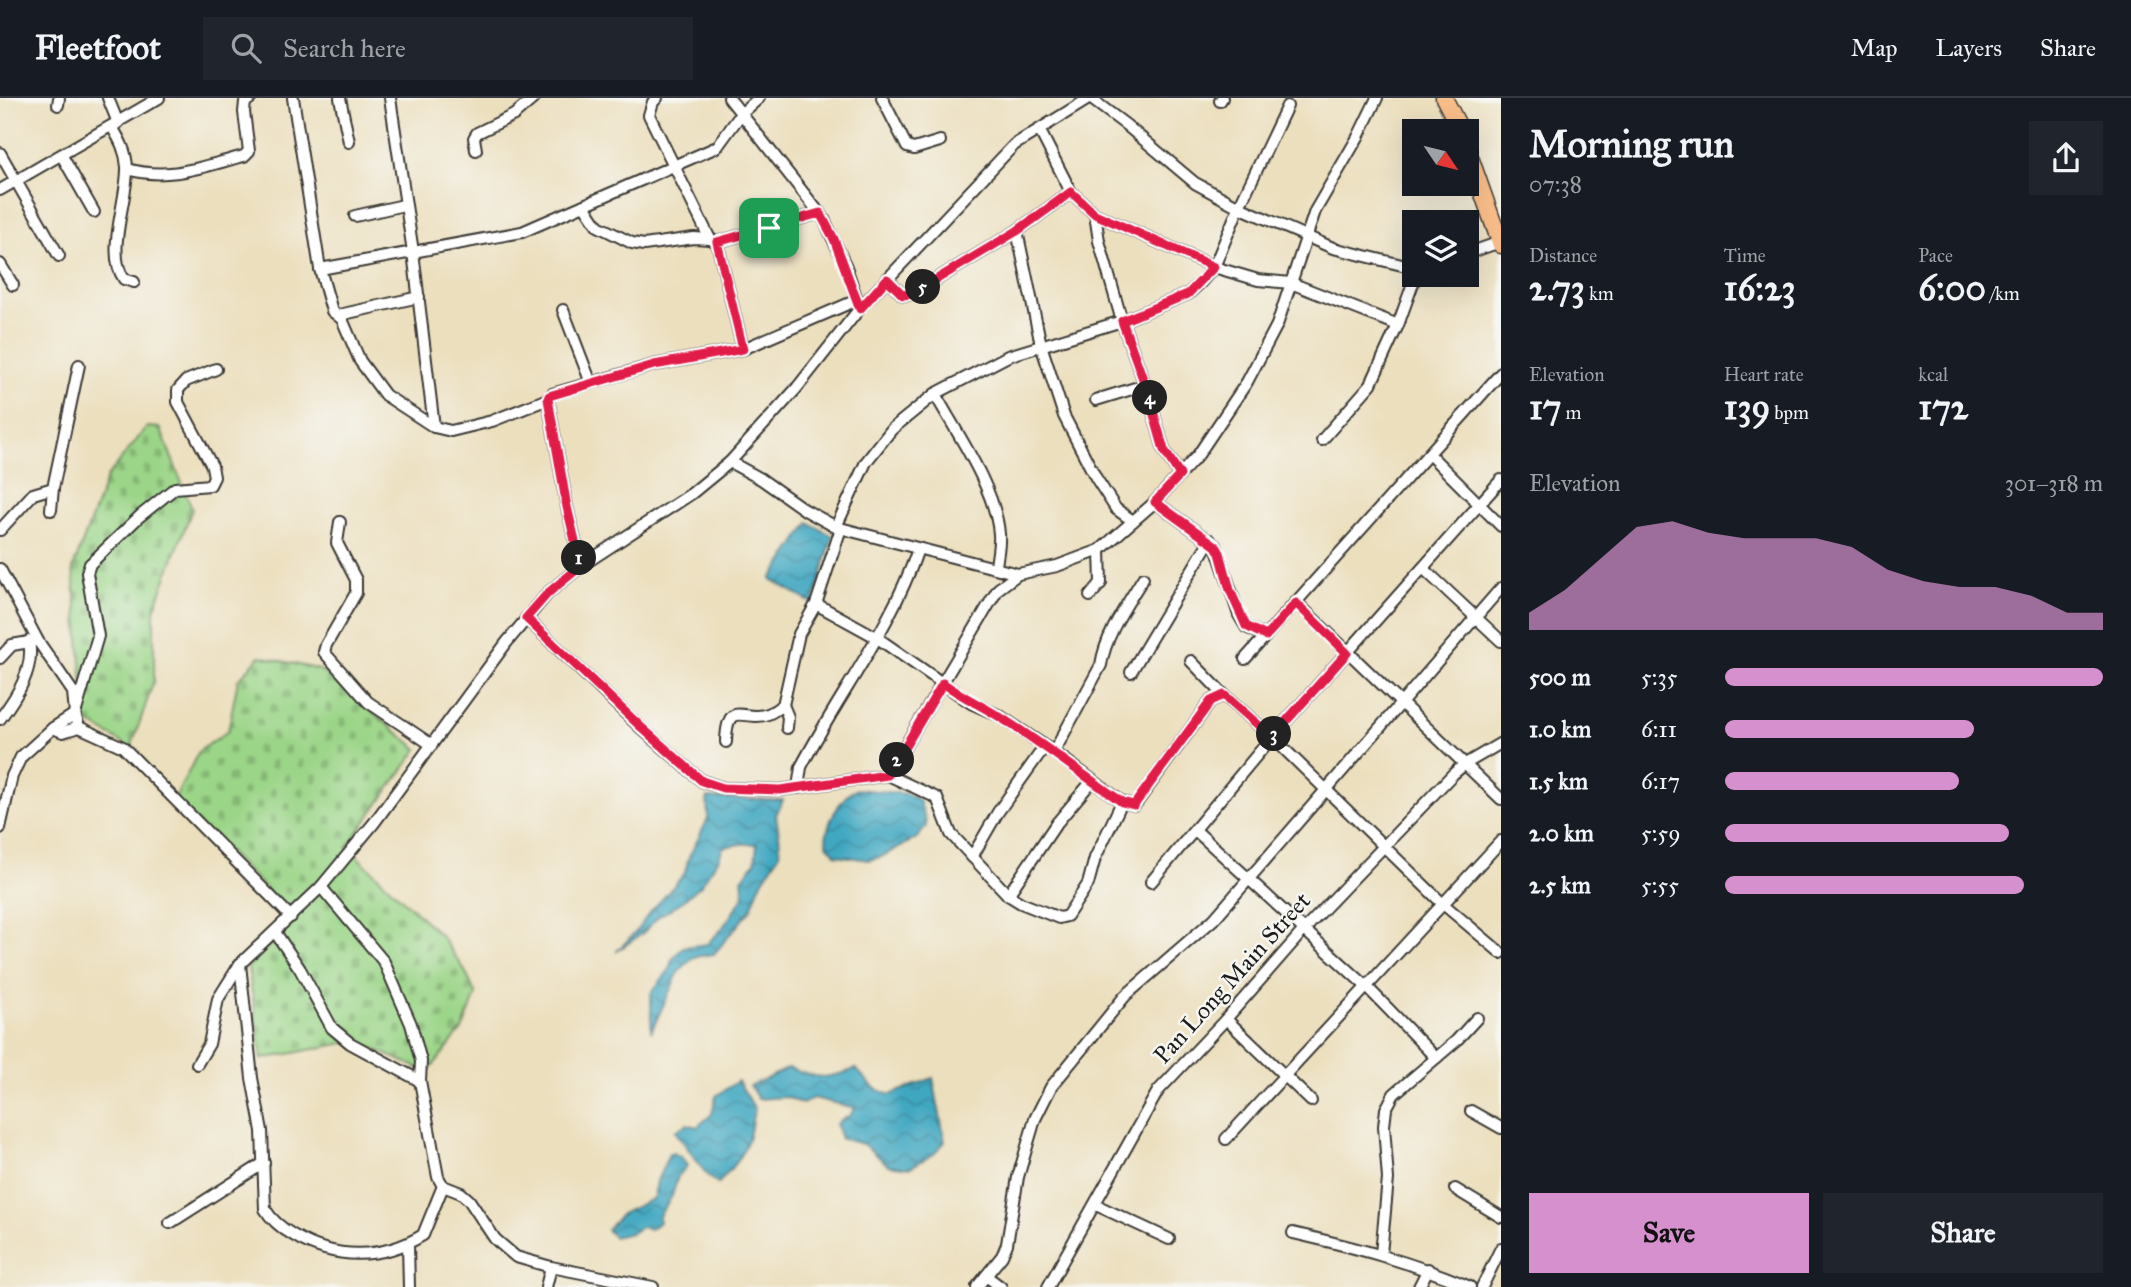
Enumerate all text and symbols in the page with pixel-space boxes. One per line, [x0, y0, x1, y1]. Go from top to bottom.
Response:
search box [203, 17, 693, 80]
text: Fleetfoot [35, 28, 161, 68]
icon: search [227, 29, 265, 67]
text: Search here [283, 32, 406, 64]
text: Map [1851, 33, 1898, 63]
text: Layers [1936, 33, 2002, 63]
text: Share [2040, 33, 2096, 63]
north arrow [1402, 119, 1479, 196]
map controls [1402, 119, 1479, 287]
text: Morning run [1529, 121, 1734, 167]
button: share [2029, 121, 2103, 195]
text: 07:38 [1529, 170, 1582, 198]
pin [739, 198, 799, 258]
icon: arrive [750, 209, 788, 247]
button: layers [1402, 210, 1479, 287]
text: Distance [1529, 244, 1597, 267]
text: Time [1724, 244, 1766, 267]
text: Pace [1918, 244, 1953, 267]
text: 2.73 [1529, 267, 1585, 310]
text: 16:23 [1724, 267, 1795, 310]
text: 6:00 [1918, 267, 1986, 310]
pin: 5 [906, 270, 940, 304]
text: 5 [918, 275, 927, 298]
text: km [1585, 282, 1614, 305]
text: /km [1986, 282, 2020, 305]
text: Elevation [1529, 363, 1604, 386]
text: Heart rate [1724, 363, 1804, 386]
text: kcal [1918, 363, 1948, 386]
pin: 4 [1132, 380, 1168, 416]
text: 4 [1144, 386, 1155, 409]
text: 17 [1529, 386, 1562, 429]
text: 139 [1724, 386, 1770, 429]
text: 172 [1918, 386, 1968, 429]
text: m [1562, 401, 1582, 424]
text: bpm [1770, 401, 1809, 424]
text: Elevation [1529, 469, 1620, 497]
text: 301–318 m [2005, 469, 2103, 497]
pin: 1 [562, 540, 596, 575]
text: 1 [575, 546, 582, 569]
text: 500 m [1529, 663, 1591, 691]
text: 5:35 [1641, 663, 1677, 691]
text: 1.0 km [1529, 715, 1591, 743]
text: 6:11 [1641, 715, 1677, 743]
pin: 3 [1256, 716, 1292, 752]
text: 3 [1270, 722, 1277, 745]
pin: 2 [880, 742, 914, 778]
text: 2 [892, 748, 901, 771]
text: 1.5 km [1529, 767, 1588, 795]
text: 6:17 [1641, 767, 1680, 795]
text: 2.0 km [1529, 819, 1594, 847]
text: 5:59 [1641, 819, 1681, 847]
text: 2.5 km [1529, 871, 1591, 899]
text: 5:55 [1641, 871, 1679, 899]
street label: Pan Long Main Street [1147, 886, 1317, 1070]
button: Save [1529, 1193, 1809, 1273]
button: Share [1823, 1193, 2103, 1273]

